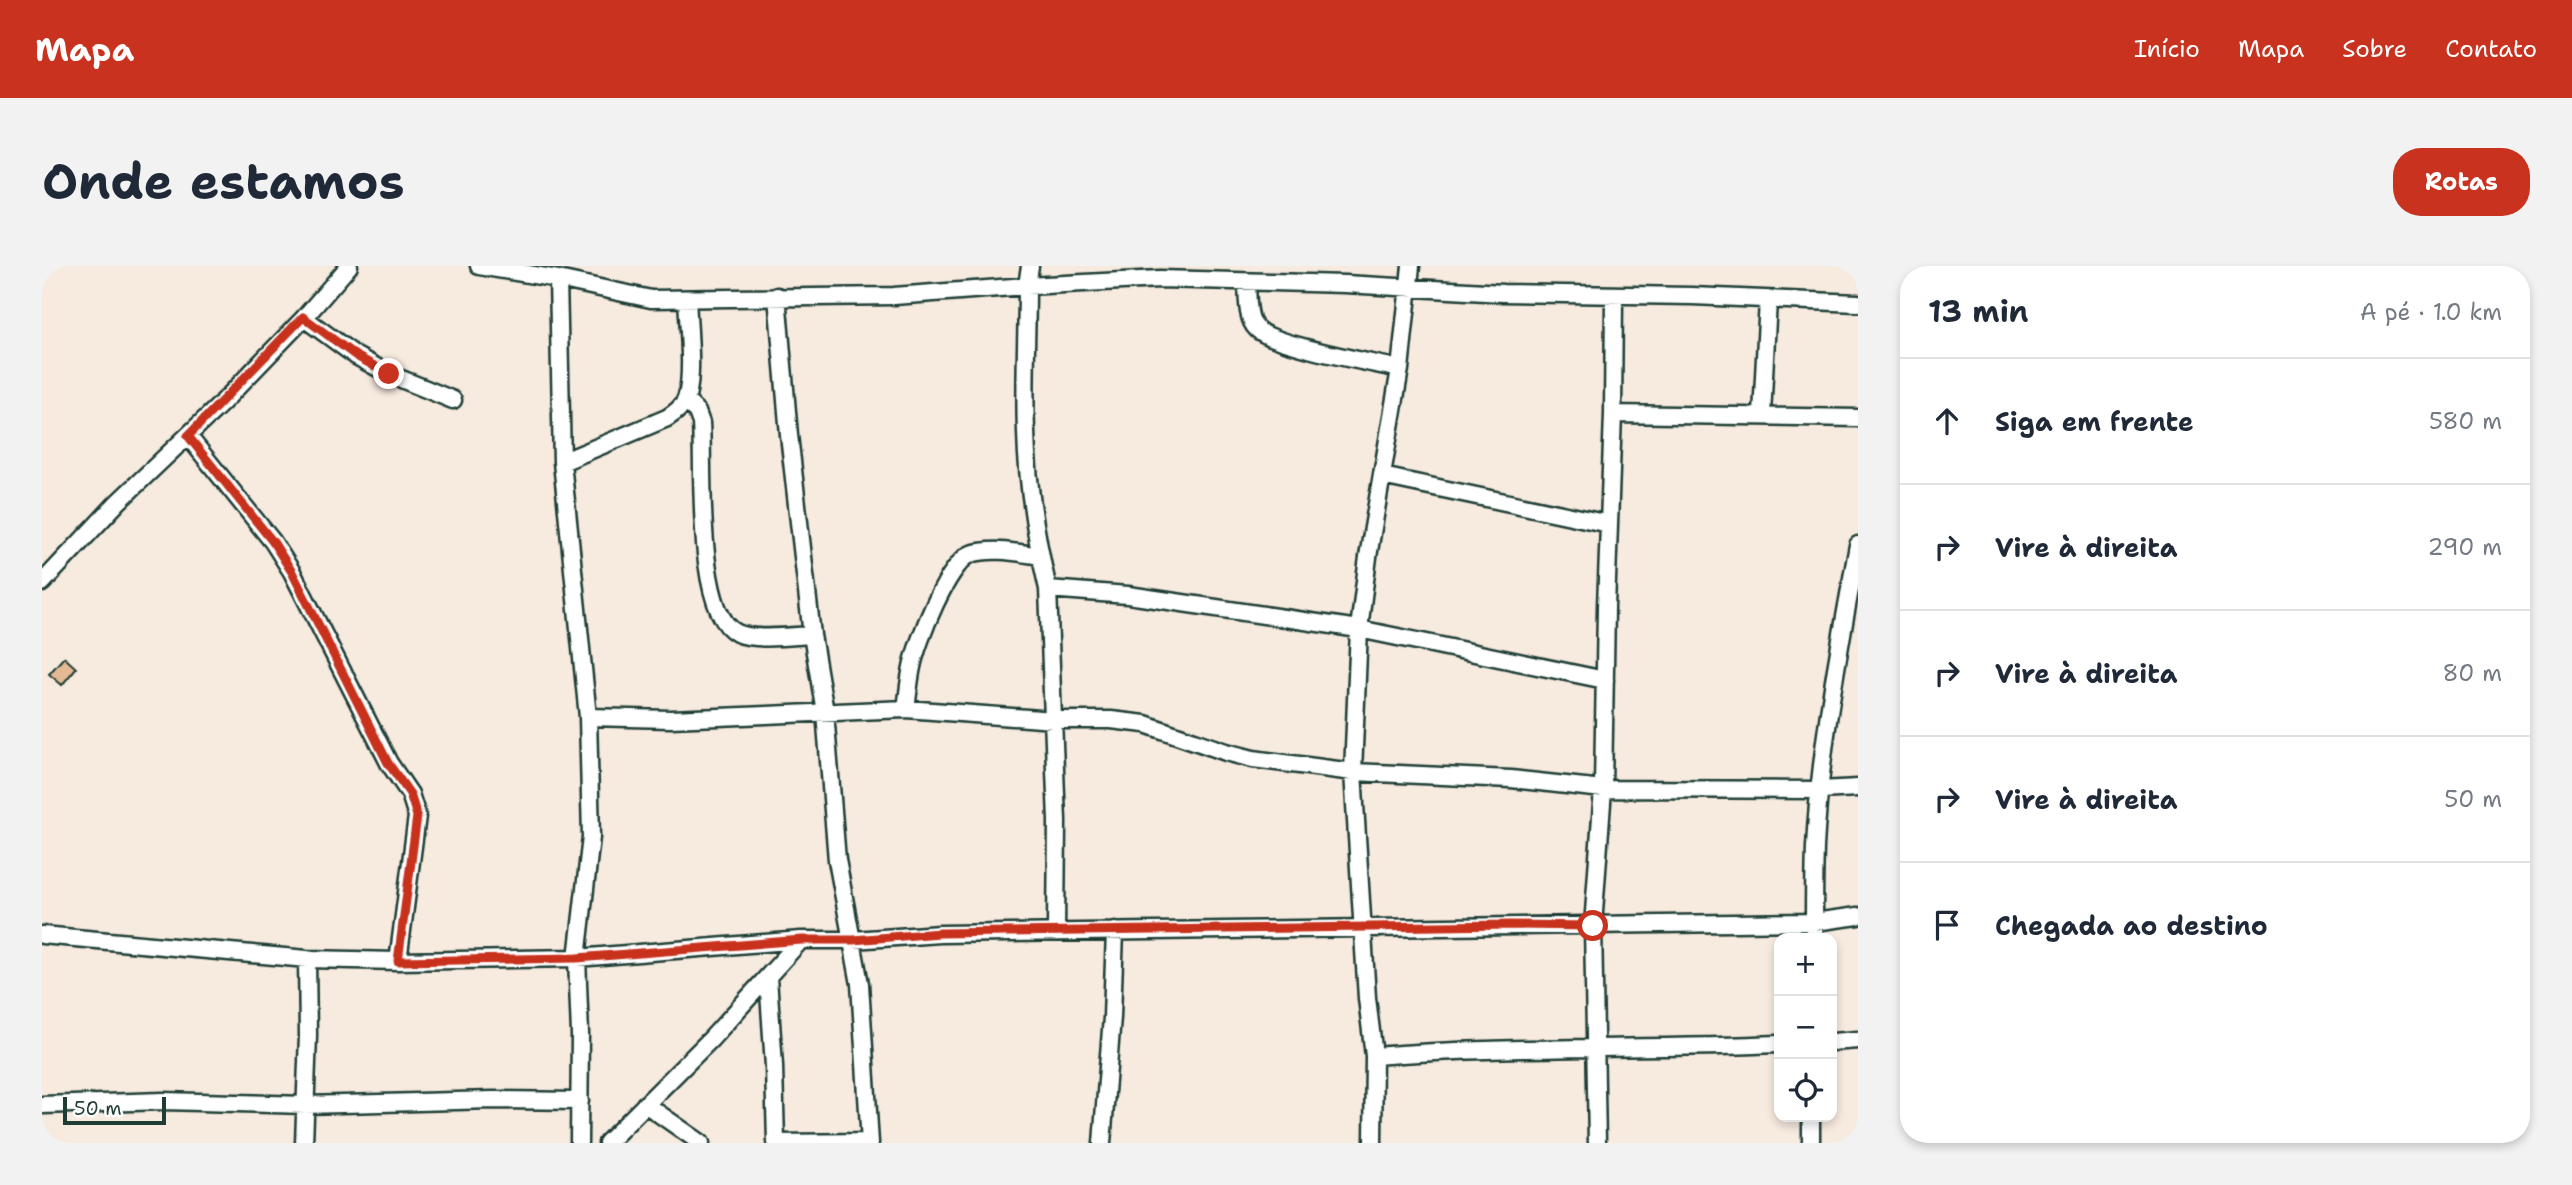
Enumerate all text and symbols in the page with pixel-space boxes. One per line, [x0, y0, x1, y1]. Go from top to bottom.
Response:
text: Mapa [35, 27, 134, 72]
text: Início [2134, 33, 2200, 65]
text: Mapa [2238, 33, 2304, 65]
text: Sobre [2342, 33, 2407, 65]
text: Contato [2445, 33, 2537, 65]
button: Rotas [2393, 148, 2530, 216]
text: Onde estamos [42, 149, 405, 215]
text: 13 min [1928, 291, 2028, 332]
text: A pé · 1.0 km [2360, 297, 2502, 327]
route end [373, 358, 404, 389]
icon: ahead [1928, 402, 1966, 440]
text: Siga em frente [1995, 404, 2194, 439]
text: 580 m [2429, 406, 2502, 436]
icon: right [1928, 528, 1966, 566]
text: Vire à direita [1995, 530, 2177, 565]
text: 290 m [2428, 532, 2502, 562]
icon: right [1928, 654, 1966, 692]
text: Vire à direita [1995, 656, 2177, 691]
text: 80 m [2443, 658, 2502, 688]
icon: right [1928, 780, 1966, 818]
text: Vire à direita [1995, 782, 2177, 817]
text: 50 m [2444, 784, 2502, 814]
icon: arrive [1928, 906, 1966, 944]
text: Chegada ao destino [1995, 908, 2268, 943]
route start [1577, 910, 1608, 941]
map controls [1774, 933, 1837, 1122]
button: + [1774, 933, 1837, 996]
button: − [1774, 996, 1837, 1059]
button: locate [1774, 1059, 1837, 1122]
scale bar [63, 1094, 166, 1126]
text: 50 m [74, 1096, 122, 1121]

